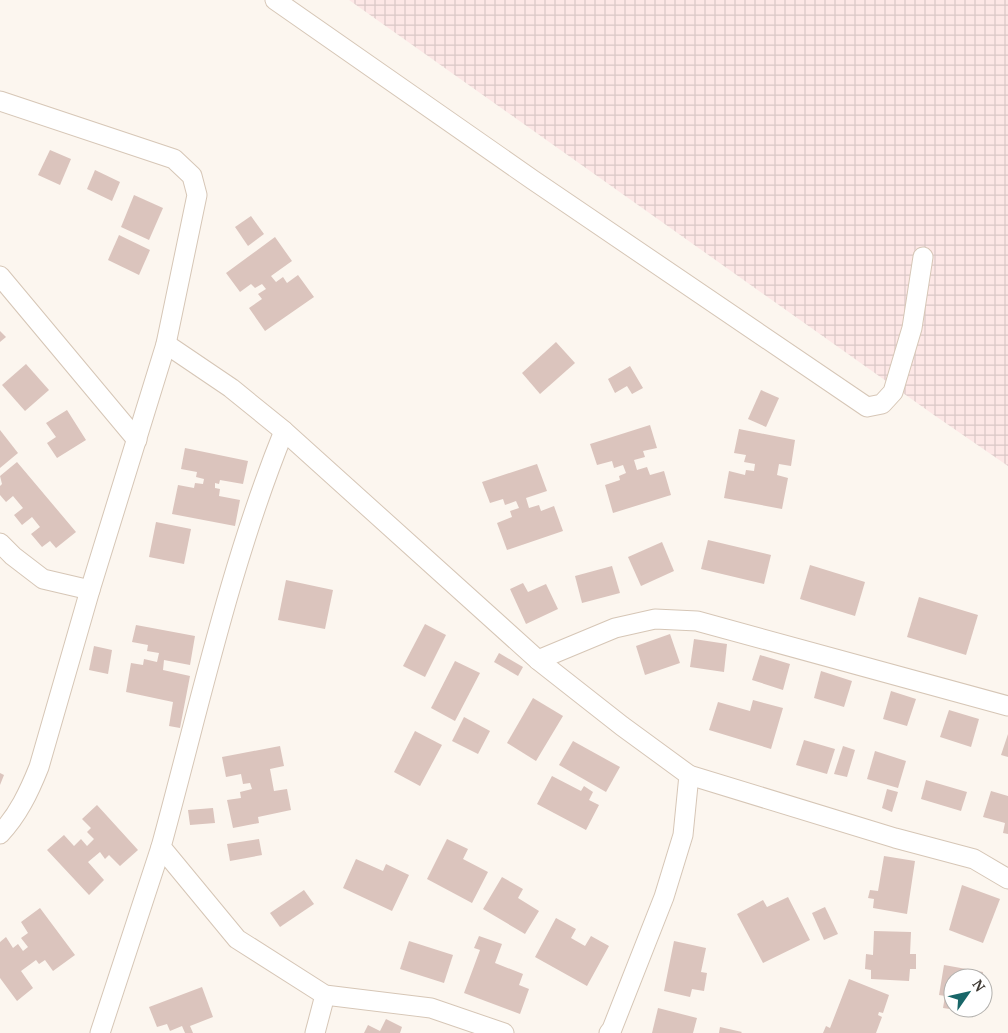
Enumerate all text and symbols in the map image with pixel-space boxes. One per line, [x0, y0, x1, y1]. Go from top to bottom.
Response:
north arrow [943, 968, 993, 1018]
text: N [968, 976, 990, 995]

